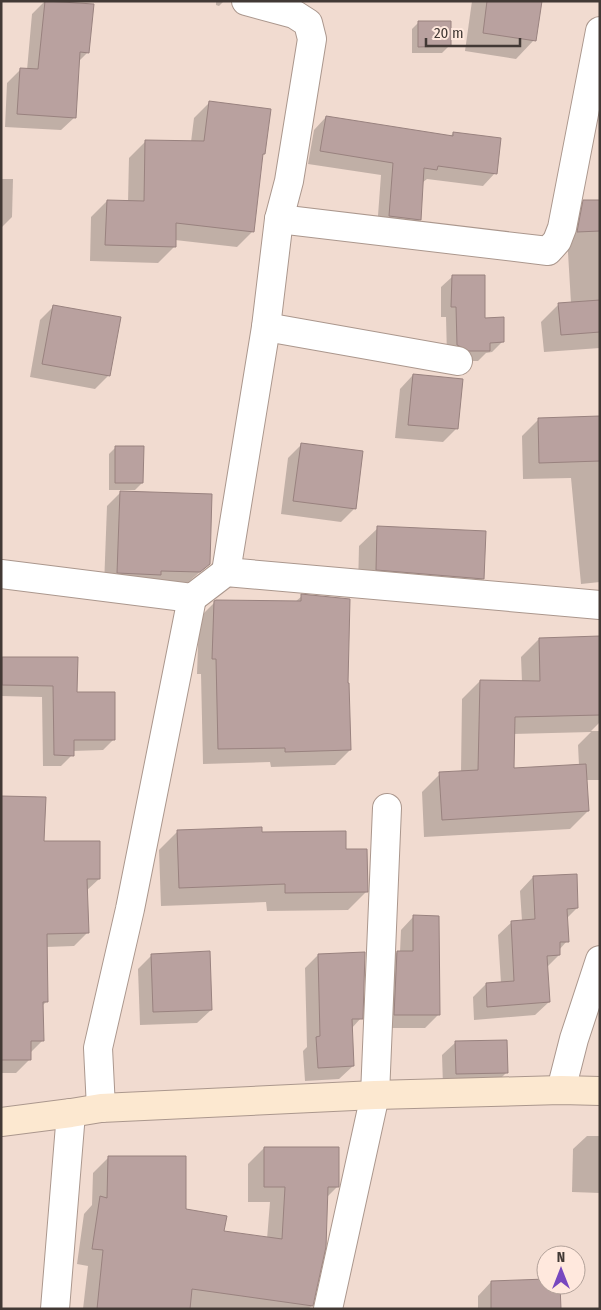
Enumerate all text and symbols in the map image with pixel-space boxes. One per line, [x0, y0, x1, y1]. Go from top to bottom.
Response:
scale bar [426, 15, 520, 47]
text: 20 m [434, 24, 464, 42]
north arrow [536, 1245, 586, 1295]
text: N [557, 1249, 565, 1266]

